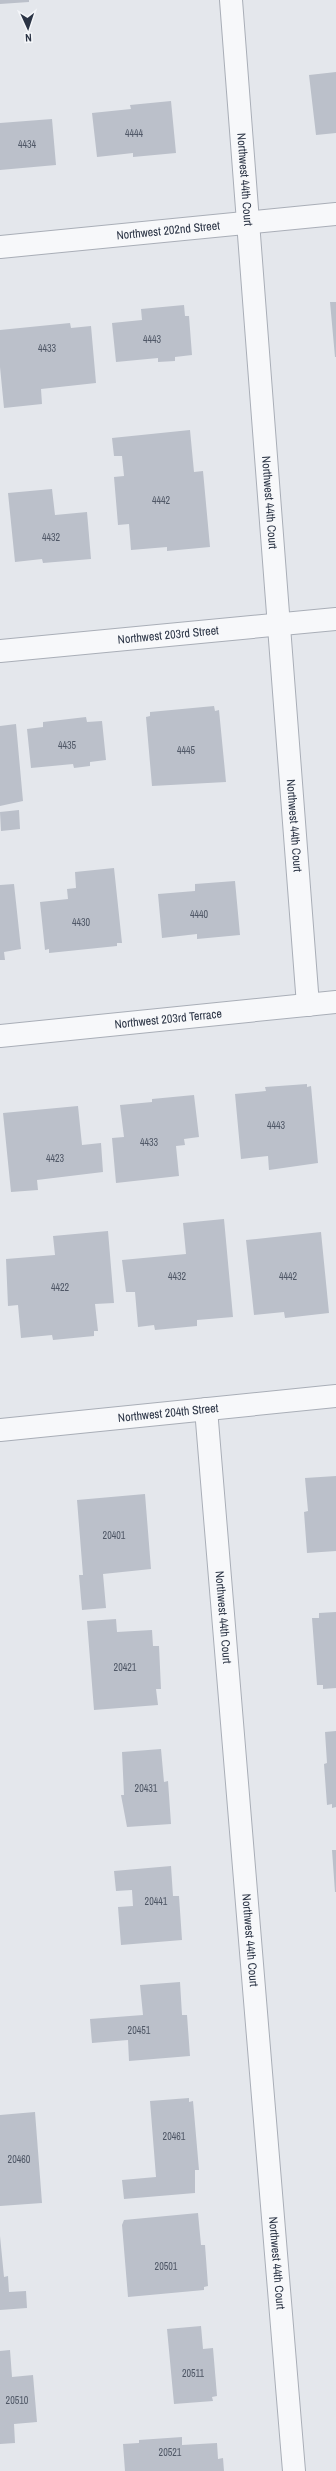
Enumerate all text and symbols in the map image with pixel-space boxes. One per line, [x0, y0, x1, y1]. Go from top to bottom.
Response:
north arrow [8, 8, 48, 48]
text: N [25, 31, 32, 45]
house number: 4444 [125, 127, 144, 140]
street label: Northwest 44th Court [233, 132, 256, 227]
house number: 4434 [18, 138, 37, 151]
street label: Northwest 202nd Street [116, 217, 221, 244]
house number: 4443 [143, 333, 162, 346]
house number: 4433 [38, 342, 57, 355]
street label: Northwest 44th Court [258, 455, 281, 550]
house number: 4442 [152, 494, 171, 507]
house number: 4432 [42, 531, 61, 544]
street label: Northwest 203rd Street [117, 622, 220, 648]
house number: 4435 [58, 739, 77, 752]
house number: 4445 [177, 744, 196, 757]
street label: Northwest 44th Court [283, 779, 306, 873]
house number: 4440 [190, 908, 209, 921]
house number: 4430 [72, 916, 91, 929]
street label: Northwest 203rd Terrace [114, 1006, 223, 1032]
house number: 4443 [267, 1119, 286, 1132]
house number: 4433 [140, 1136, 159, 1149]
house number: 4423 [46, 1152, 65, 1165]
house number: 4432 [168, 1270, 187, 1283]
house number: 4442 [279, 1270, 298, 1283]
house number: 4422 [51, 1281, 70, 1294]
street label: Northwest 204th Street [117, 1400, 219, 1426]
house number: 20401 [103, 1529, 126, 1542]
street label: Northwest 44th Court [211, 1570, 235, 1665]
house number: 20421 [114, 1661, 137, 1674]
house number: 20431 [135, 1782, 158, 1795]
street label: Northwest 44th Court [238, 1893, 262, 1988]
house number: 20441 [145, 1895, 168, 1908]
house number: 20451 [128, 2024, 151, 2037]
house number: 20461 [163, 2130, 186, 2143]
house number: 20460 [8, 2153, 31, 2166]
street label: Northwest 44th Court [265, 2216, 289, 2310]
house number: 20501 [155, 2260, 178, 2273]
house number: 20511 [182, 2367, 205, 2380]
house number: 20510 [6, 2394, 29, 2407]
house number: 20521 [159, 2446, 182, 2459]

